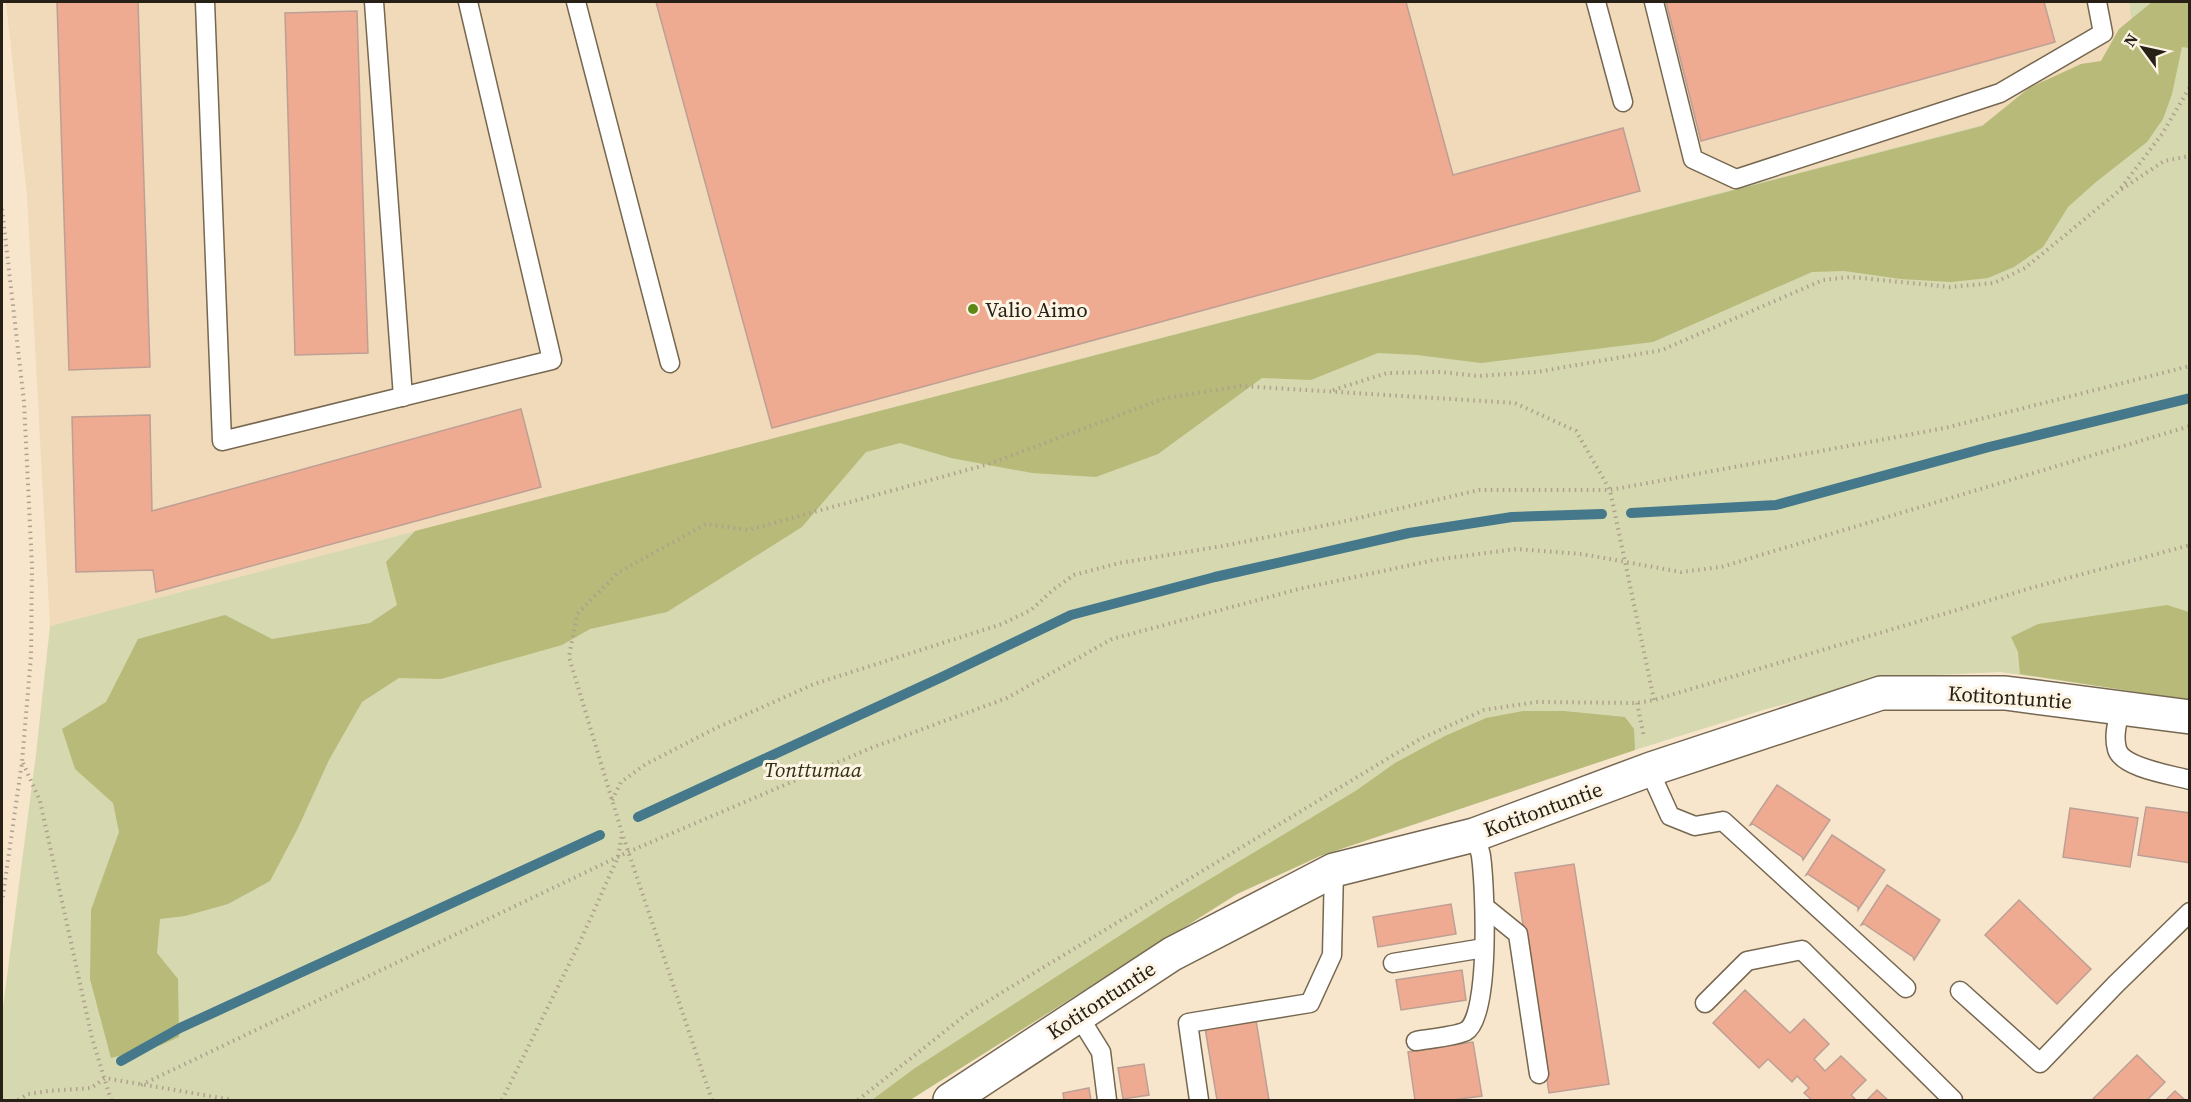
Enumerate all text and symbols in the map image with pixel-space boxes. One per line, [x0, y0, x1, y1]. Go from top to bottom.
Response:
north arrow [2113, 18, 2173, 78]
text: N [2118, 29, 2143, 51]
place label: Valio Aimo [985, 295, 1088, 324]
marker: Valio Aimo [966, 302, 980, 316]
street label: Kotitontuntie [1947, 678, 2073, 716]
park label: Tonttumaa [764, 755, 862, 784]
street label: Kotitontuntie [1480, 774, 1606, 844]
street label: Kotitontuntie [1041, 954, 1161, 1046]

